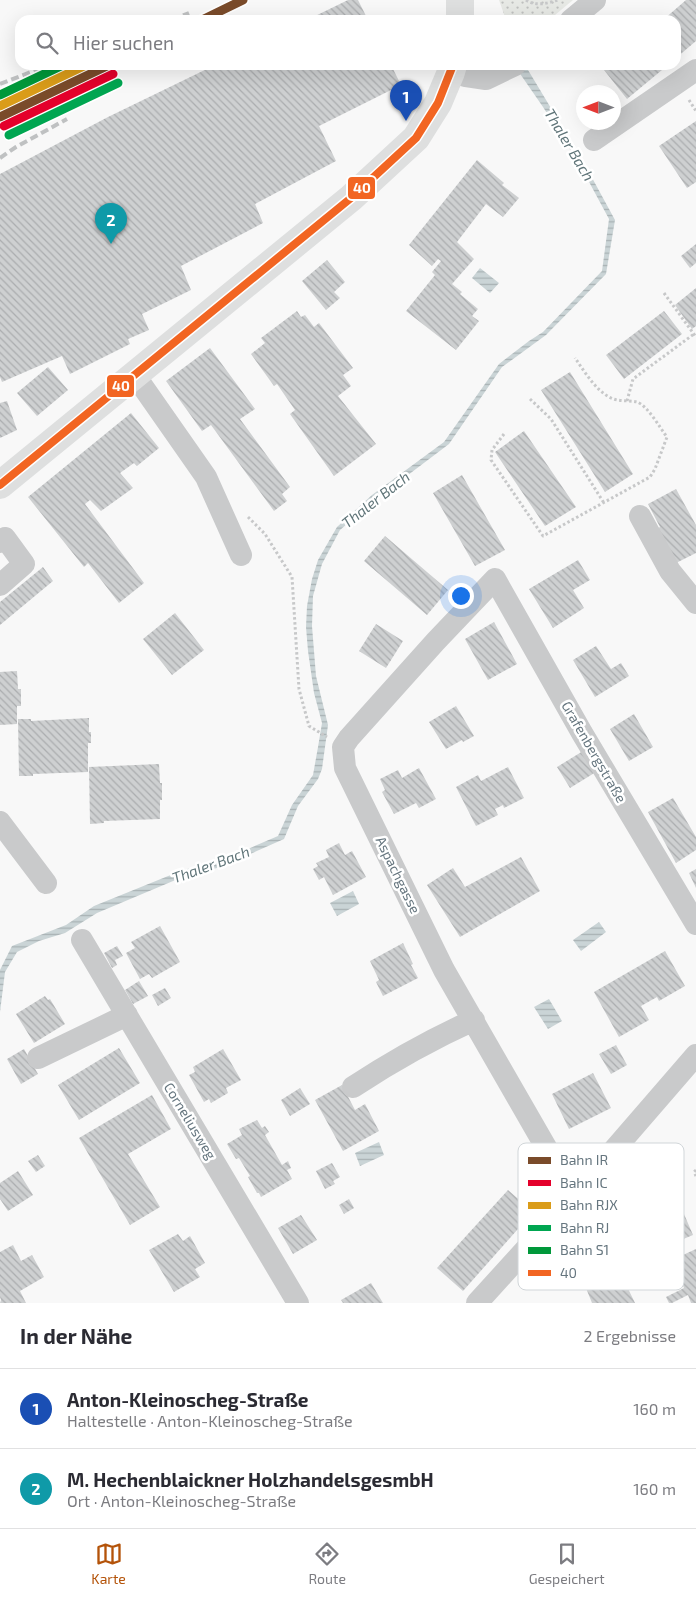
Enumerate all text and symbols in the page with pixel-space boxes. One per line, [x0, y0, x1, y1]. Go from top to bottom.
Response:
search box [15, 15, 681, 70]
icon: search [33, 29, 61, 57]
text: Hier suchen [73, 31, 174, 54]
pin: 1 [390, 80, 422, 121]
north arrow [576, 85, 621, 130]
water label: Thaler Bach [541, 105, 598, 184]
line badge: 40 [347, 176, 376, 200]
text: 40 [353, 179, 371, 196]
pin: 2 [95, 203, 127, 244]
line badge: 40 [106, 374, 135, 398]
text: 40 [112, 377, 130, 394]
water label: Thaler Bach [338, 467, 413, 531]
your location [448, 583, 474, 609]
street label: Grafenbergstraße [558, 698, 630, 806]
street label: Aspachgasse [372, 833, 424, 916]
water label: Thaler Bach [169, 842, 252, 886]
street label: Corneliusweg [161, 1079, 220, 1162]
legend [518, 1143, 684, 1290]
text: Bahn IR [560, 1151, 608, 1168]
text: Bahn IC [560, 1174, 607, 1191]
text: Bahn RJX [560, 1196, 618, 1213]
text: Bahn RJ [560, 1219, 609, 1236]
text: Bahn S1 [560, 1241, 609, 1258]
text: 40 [560, 1264, 577, 1281]
text: In der Nähe [20, 1323, 132, 1348]
text: 2 Ergebnisse [583, 1326, 676, 1345]
text: Anton-Kleinoscheg-Straße [67, 1388, 309, 1411]
text: 1 [33, 1399, 39, 1418]
text: 160 m [633, 1399, 676, 1418]
text: Haltestelle · Anton-Kleinoscheg-Straße [67, 1411, 353, 1430]
text: M. Hechenblaickner HolzhandelsgesmbH [67, 1468, 434, 1491]
text: 2 [31, 1479, 41, 1498]
text: 160 m [633, 1479, 676, 1498]
text: Ort · Anton-Kleinoscheg-Straße [67, 1491, 296, 1510]
tab: Karte [91, 1540, 126, 1587]
tab: Route [309, 1540, 346, 1587]
tab: Gespeichert [529, 1540, 605, 1587]

